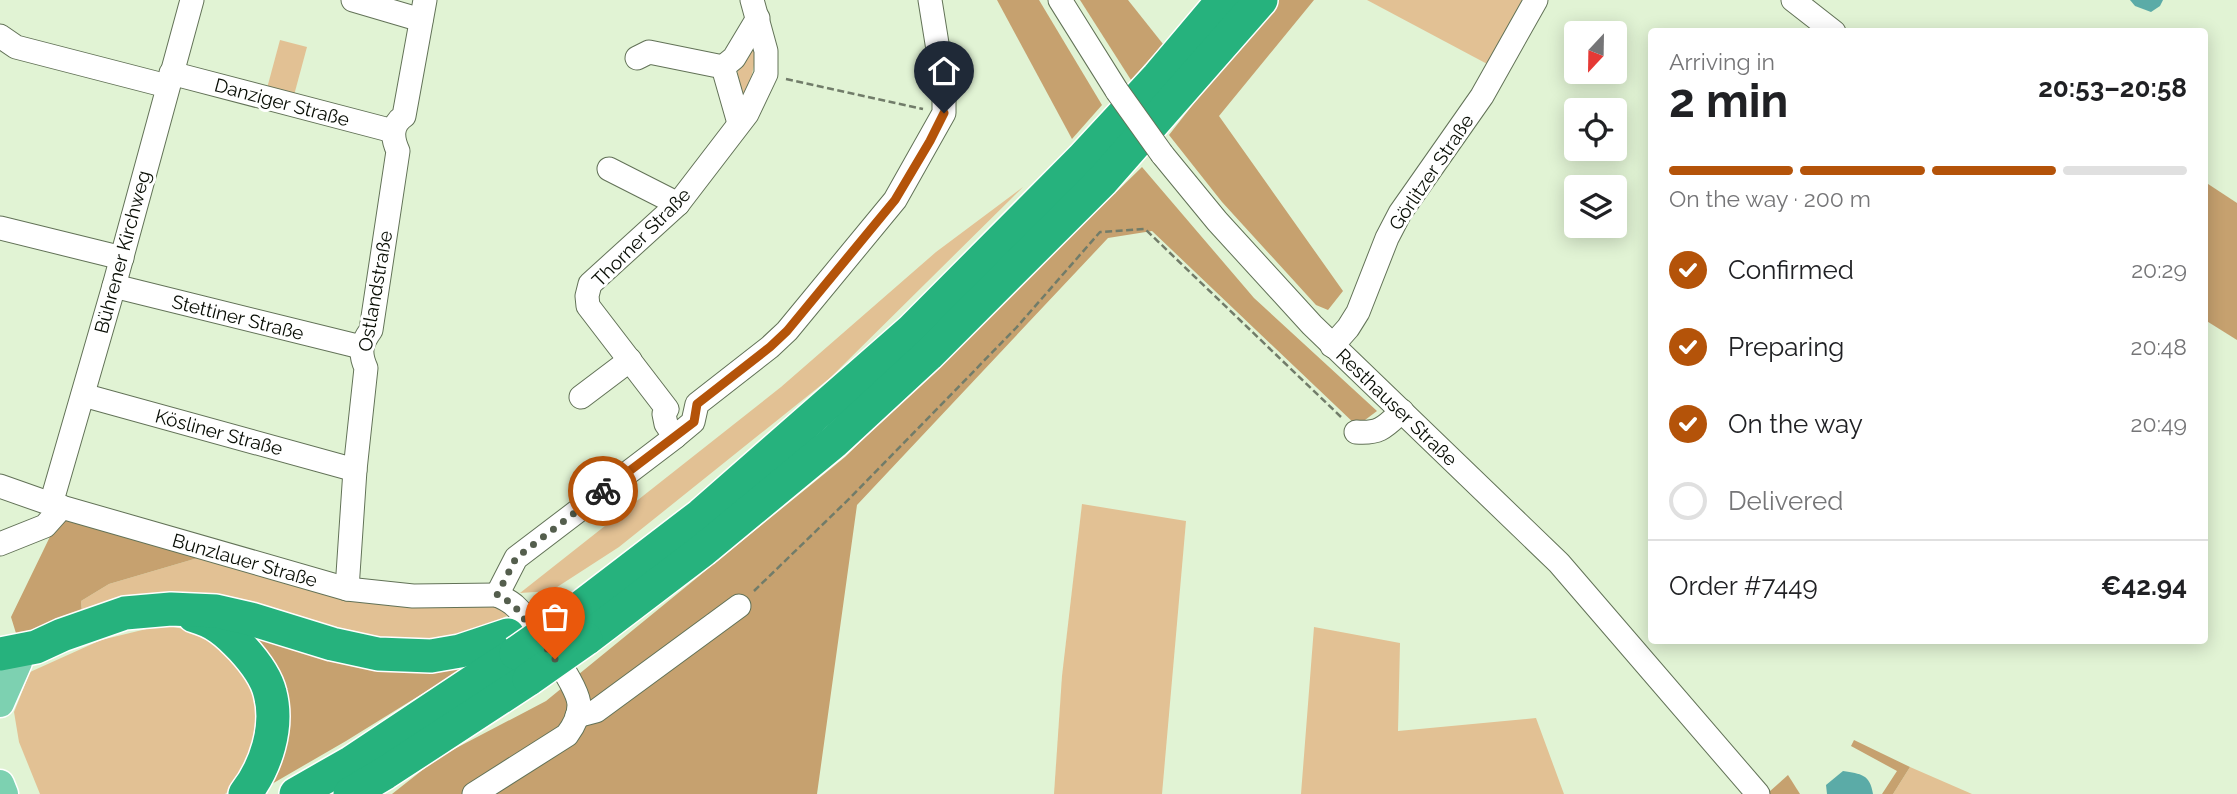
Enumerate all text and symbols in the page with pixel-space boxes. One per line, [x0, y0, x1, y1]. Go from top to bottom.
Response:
north arrow [1564, 21, 1628, 84]
map controls [1564, 21, 1627, 238]
pin [914, 41, 974, 113]
text: Arriving in [1669, 48, 1775, 75]
icon: home [925, 52, 963, 90]
street label: Danziger Straße [212, 73, 352, 131]
text: 20:53–20:58 [2038, 73, 2187, 103]
text: 2 min [1669, 74, 1788, 128]
button: locate [1564, 98, 1627, 161]
street label: Görlitzer Straße [1384, 110, 1478, 234]
street label: Bührener Kirchweg [90, 168, 154, 336]
button: layers [1564, 175, 1627, 238]
street label: Thorner Straße [587, 183, 695, 291]
text: On the way · 200 m [1669, 185, 1871, 212]
street label: Ostlandstraße [354, 229, 396, 353]
icon: check [1669, 251, 1707, 289]
text: Confirmed [1728, 255, 1854, 285]
text: 20:29 [2131, 256, 2187, 283]
street label: Stettiner Straße [170, 290, 306, 344]
icon: check [1669, 328, 1707, 366]
text: Preparing [1728, 332, 1844, 362]
text: 20:48 [2130, 333, 2187, 360]
street label: Resthauser Straße [1332, 344, 1462, 470]
street label: Kösliner Straße [153, 404, 285, 460]
icon: check [1669, 405, 1707, 443]
text: On the way [1728, 409, 1863, 439]
text: 20:49 [2131, 410, 2187, 437]
courier [568, 456, 638, 526]
icon: bike [584, 472, 622, 510]
text: Delivered [1728, 486, 1843, 516]
street label: Bunzlauer Straße [170, 529, 320, 591]
text: Order #7449 [1669, 571, 1818, 601]
text: €42.94 [2101, 571, 2187, 601]
pin [525, 587, 585, 659]
icon: bag [536, 598, 574, 636]

